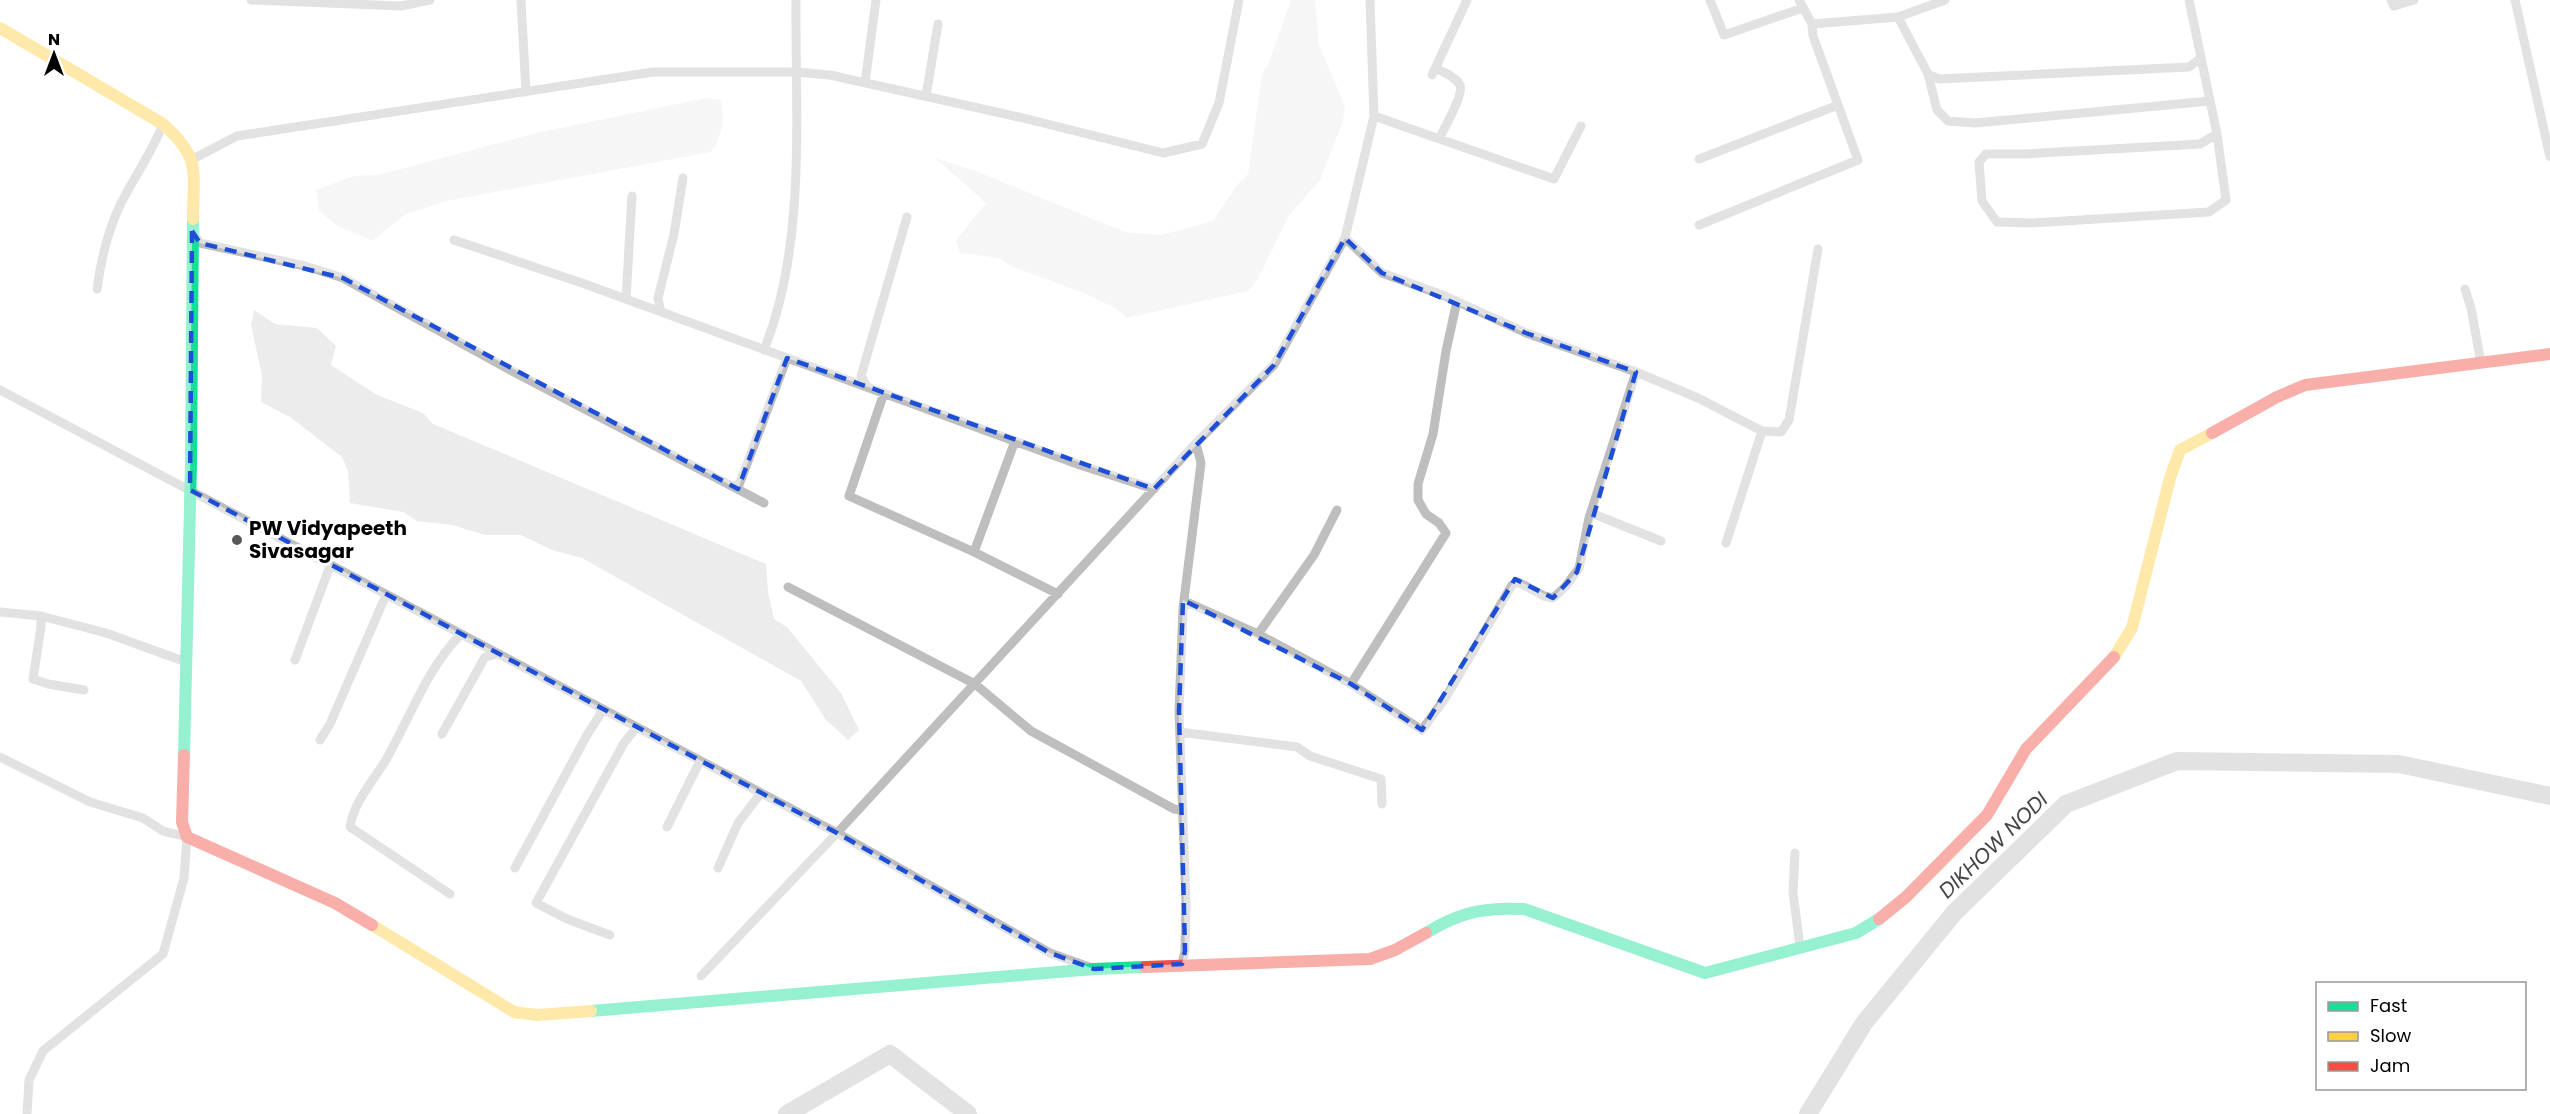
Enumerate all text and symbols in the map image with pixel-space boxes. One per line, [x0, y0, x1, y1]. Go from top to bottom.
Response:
north arrow [24, 24, 84, 84]
text: N [48, 28, 60, 51]
place label: PW Vidyapeeth Sivasagar [249, 514, 407, 565]
marker: PW Vidyapeeth Sivasagar [230, 533, 244, 547]
water label: DIKHOW NODI [1932, 785, 2055, 905]
legend [2316, 982, 2526, 1090]
text: Fast [2370, 993, 2407, 1018]
text: Slow [2370, 1023, 2412, 1048]
text: Jam [2370, 1053, 2410, 1078]

